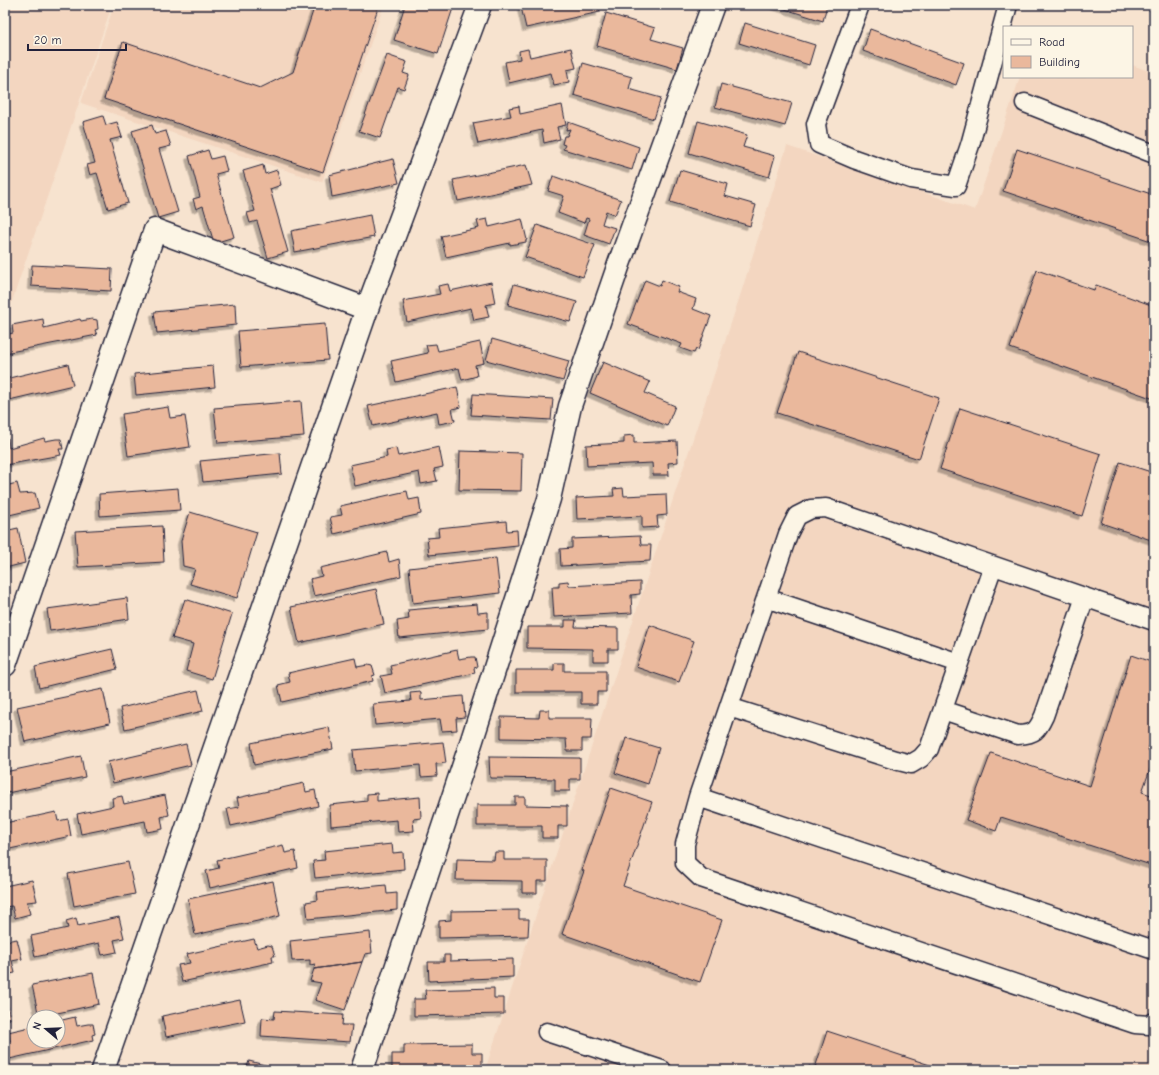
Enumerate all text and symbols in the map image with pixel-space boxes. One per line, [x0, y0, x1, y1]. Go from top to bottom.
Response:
scale bar [28, 26, 126, 52]
legend [1003, 26, 1133, 78]
text: 20 m [34, 33, 62, 47]
text: Road [1039, 35, 1065, 49]
text: Building [1039, 55, 1080, 69]
north arrow [26, 1009, 66, 1049]
text: N [30, 1020, 44, 1031]

